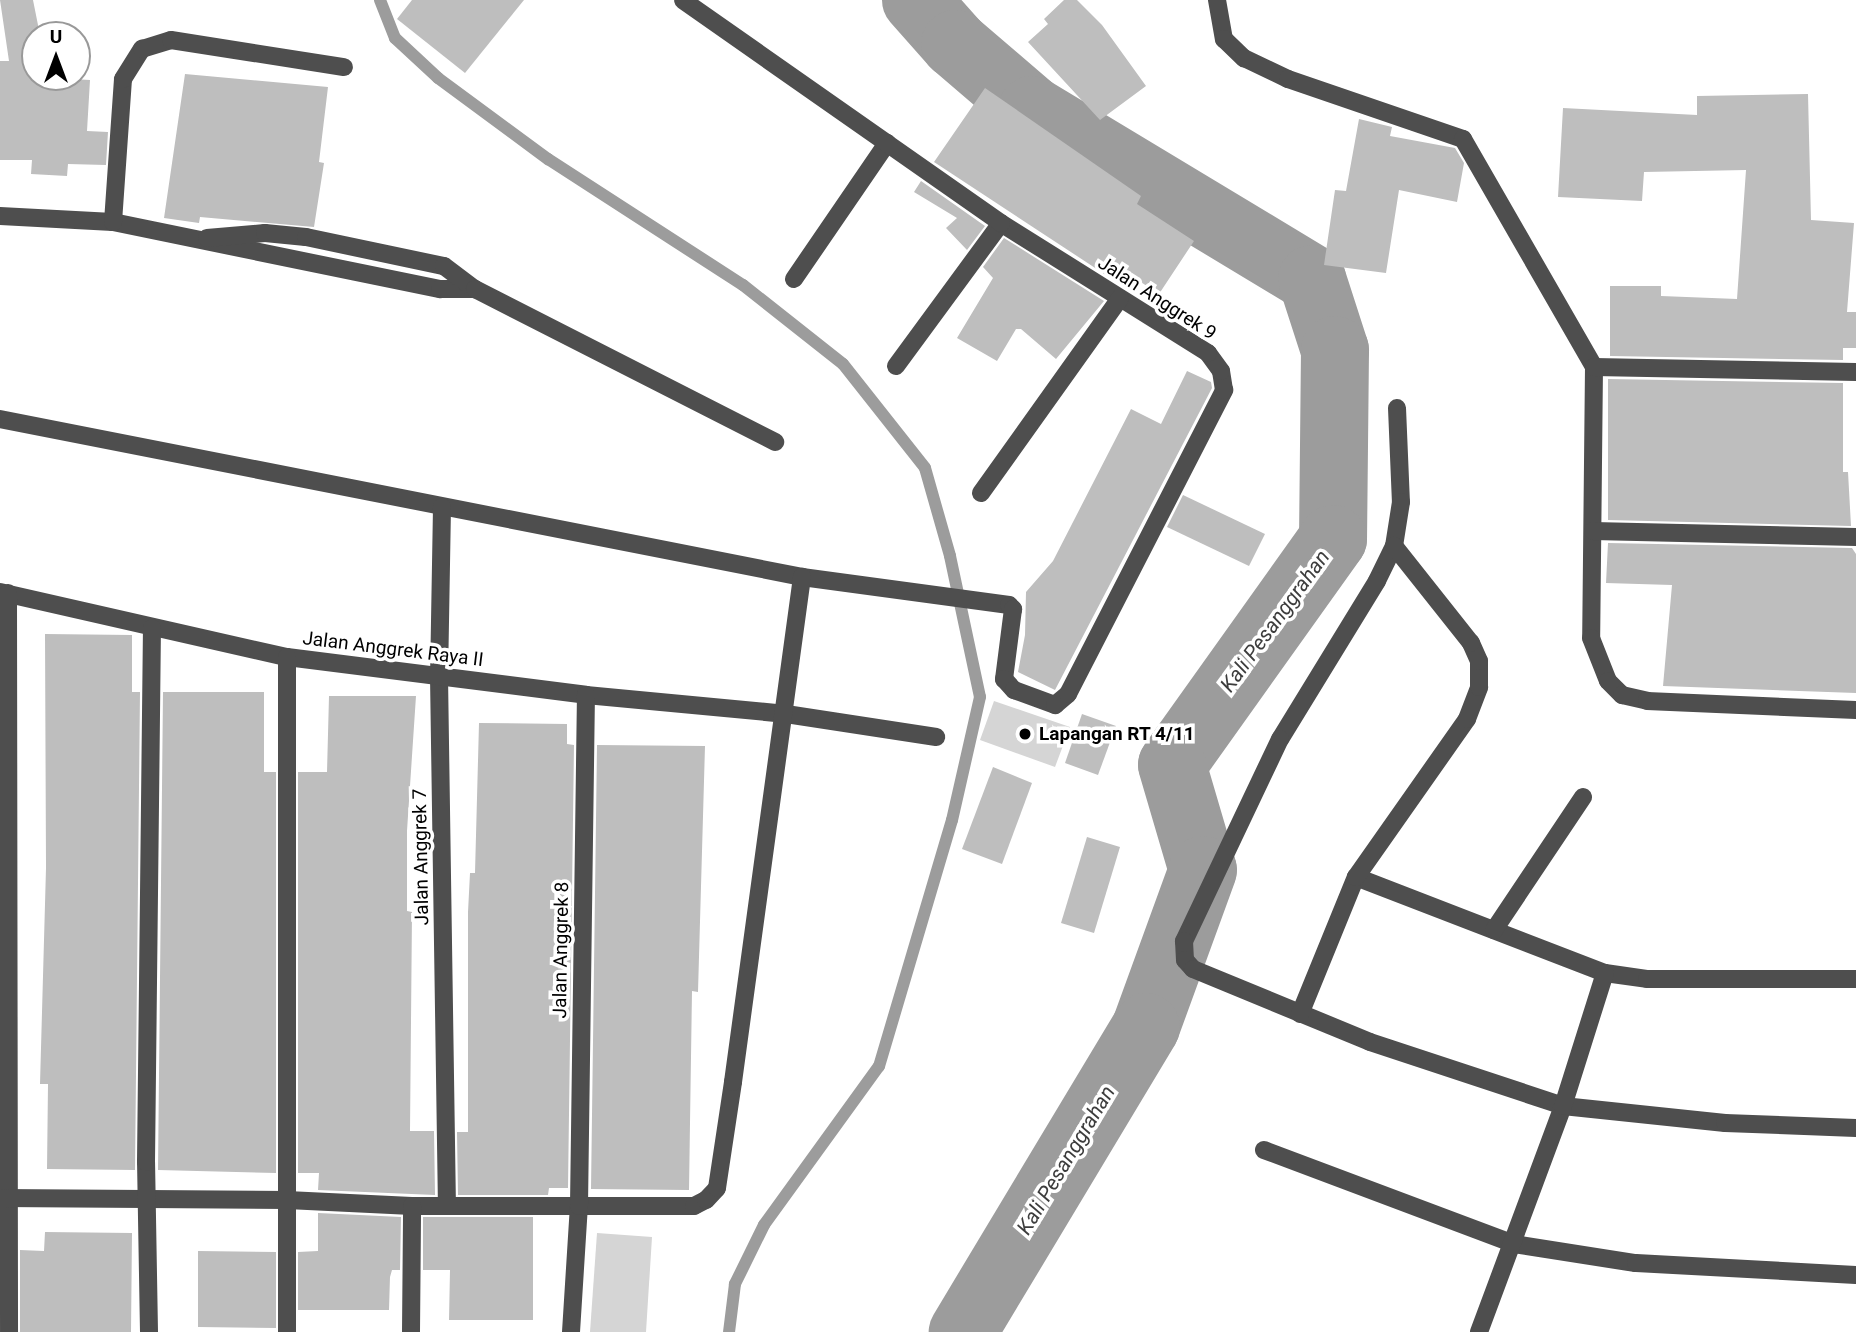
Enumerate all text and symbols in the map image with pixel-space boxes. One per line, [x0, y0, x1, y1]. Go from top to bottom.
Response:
north arrow [21, 21, 91, 91]
text: U [50, 25, 62, 48]
street label: Jalan Anggrek 9 [1094, 251, 1220, 345]
water label: Kali Pesanggrahan [1215, 545, 1335, 697]
street label: Jalan Anggrek Raya II [301, 627, 485, 671]
place label: Lapangan RT 4/11 [1039, 723, 1195, 745]
marker: Lapangan RT 4/11 [1017, 726, 1033, 742]
street label: Jalan Anggrek 7 [408, 789, 434, 925]
street label: Jalan Anggrek 8 [548, 882, 574, 1018]
water label: Kali Pesanggrahan [1012, 1081, 1120, 1239]

